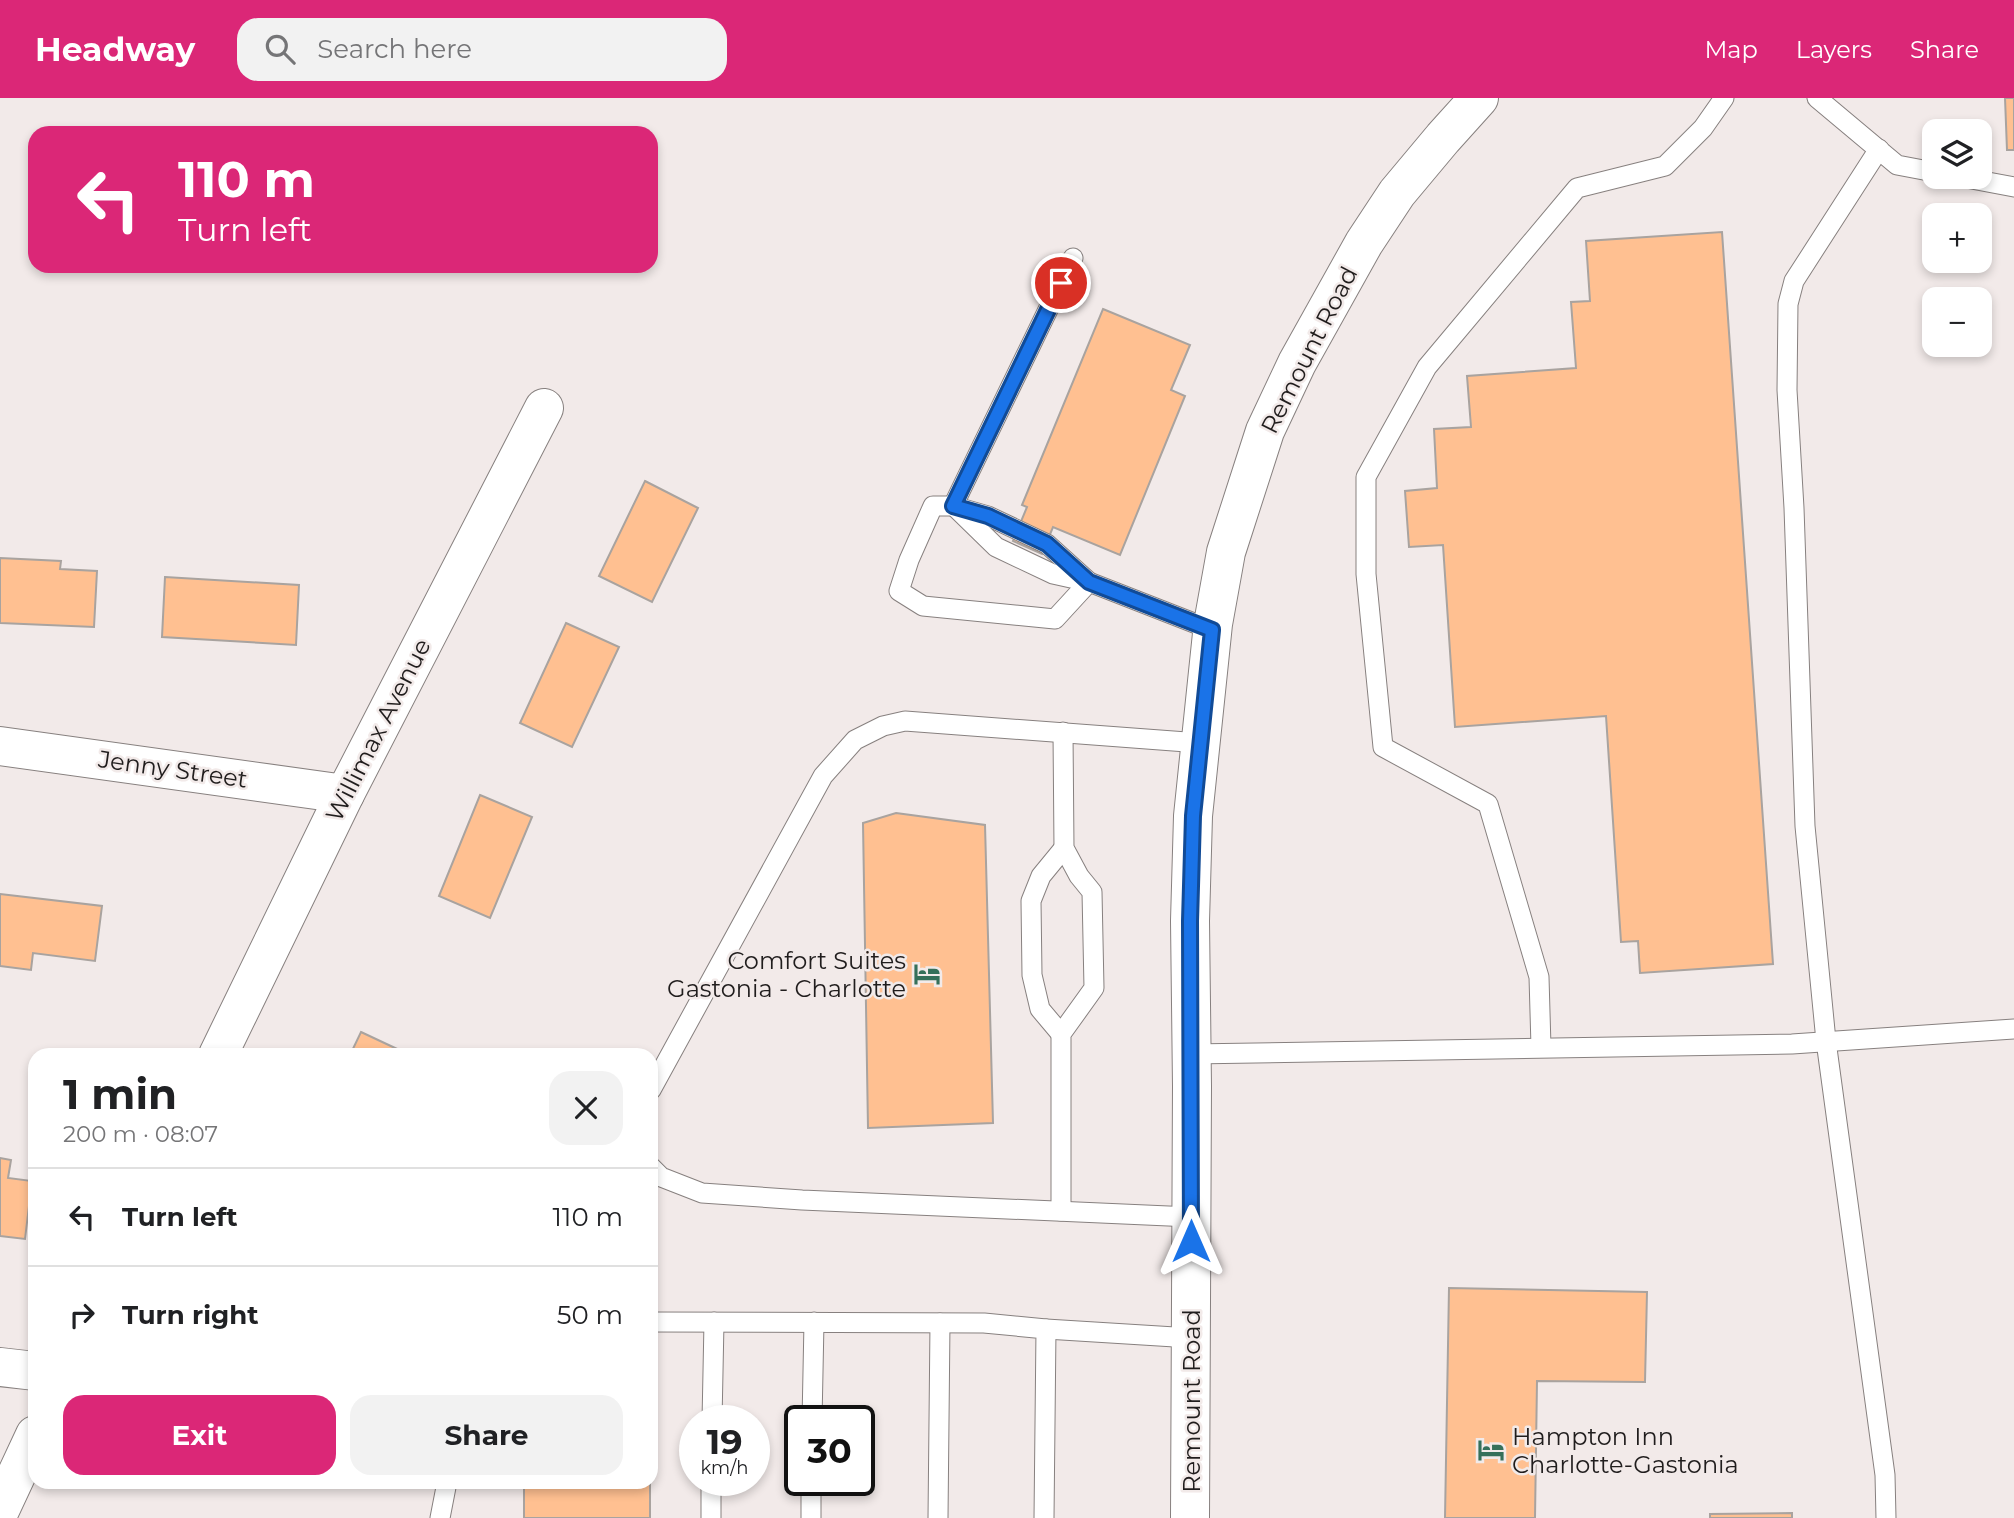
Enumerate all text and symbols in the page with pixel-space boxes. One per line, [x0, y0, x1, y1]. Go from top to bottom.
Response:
search box [237, 18, 727, 81]
text: Headway [35, 29, 195, 69]
icon: search [261, 30, 299, 68]
text: Search here [317, 33, 472, 65]
text: Map [1704, 35, 1758, 64]
text: Layers [1796, 35, 1872, 64]
text: Share [1910, 35, 1979, 64]
map controls [1922, 119, 1992, 357]
button: layers [1922, 119, 1992, 189]
text: 110 m [178, 150, 315, 209]
icon: left [63, 154, 154, 245]
button: + [1922, 203, 1992, 273]
text: Turn left [178, 210, 312, 249]
pin [1031, 253, 1091, 313]
street label: Remount Road [1254, 262, 1364, 438]
icon: arrive [1042, 264, 1080, 302]
button: − [1922, 287, 1992, 357]
street label: Willimax Avenue [319, 634, 437, 826]
street label: Jenny Street [96, 744, 250, 794]
place label: Comfort Suites Gastonia - Charlotte [667, 946, 906, 1003]
hotel icon: Comfort Suites Gastonia - Charlotte [912, 959, 942, 989]
text: 1 min [63, 1068, 177, 1120]
button: close [549, 1071, 623, 1145]
text: 200 m · 08:07 [63, 1120, 218, 1148]
icon: left [63, 1198, 101, 1236]
text: Turn left [122, 1201, 238, 1233]
text: 110 m [553, 1201, 623, 1233]
position arrow [1154, 1204, 1228, 1278]
icon: right [63, 1296, 101, 1334]
text: Turn right [122, 1299, 258, 1331]
text: 50 m [557, 1299, 623, 1331]
street label: Remount Road [1177, 1309, 1206, 1493]
button: Exit [63, 1395, 336, 1475]
button: Share [350, 1395, 623, 1475]
speed limit sign: 30 [784, 1405, 875, 1496]
text: 19 [706, 1420, 743, 1463]
place label: Hampton Inn Charlotte-Gastonia [1512, 1422, 1739, 1479]
hotel icon: Hampton Inn Charlotte-Gastonia [1476, 1435, 1506, 1465]
text: km/h [700, 1457, 749, 1479]

